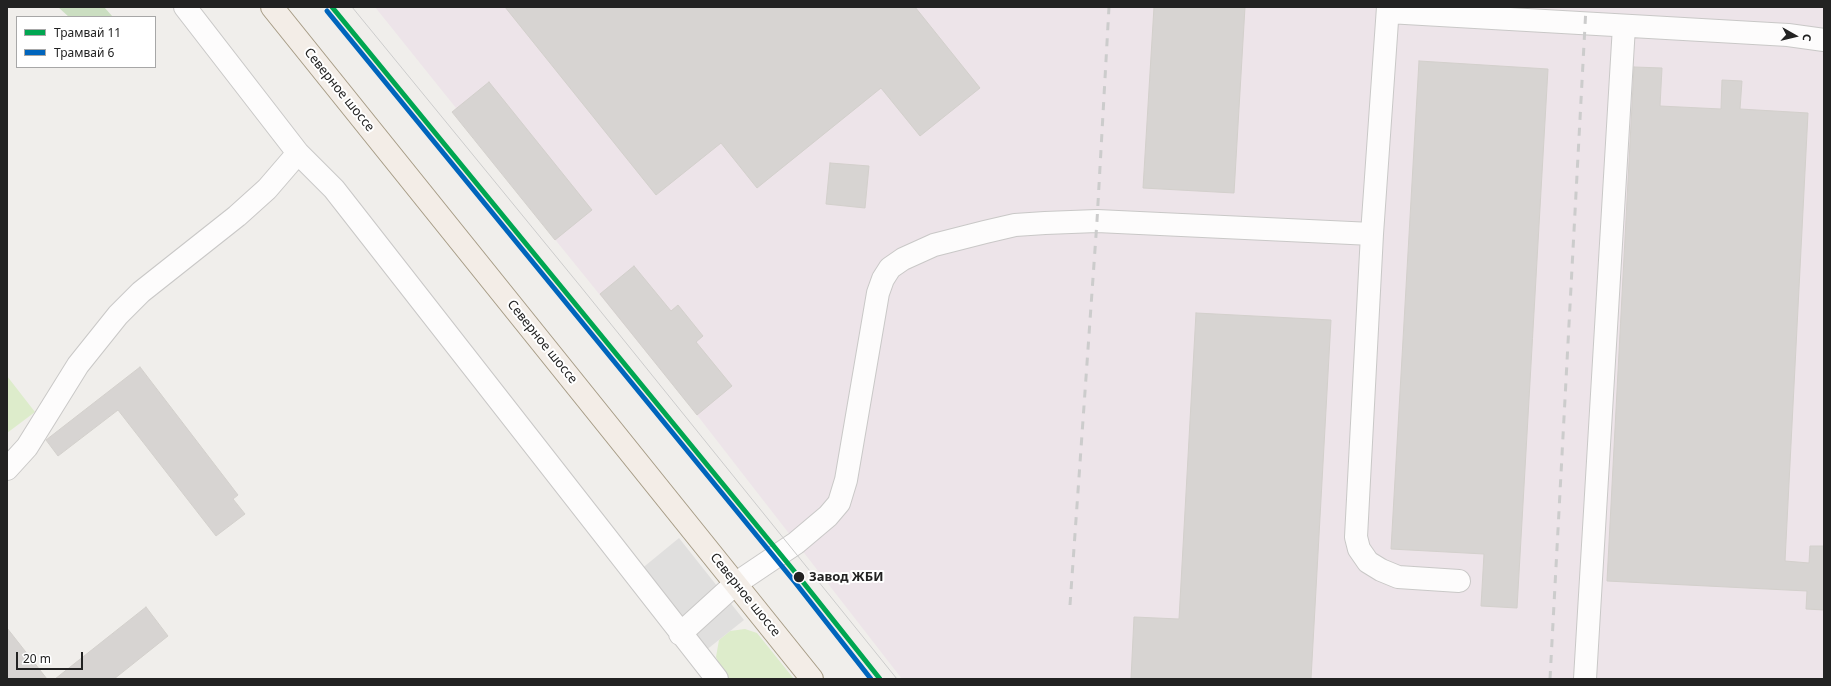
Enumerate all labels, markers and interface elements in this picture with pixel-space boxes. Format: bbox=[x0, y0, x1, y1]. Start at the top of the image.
legend bbox=[16, 16, 156, 68]
north arrow bbox=[1775, 16, 1815, 56]
text: Трамвай 11 bbox=[54, 24, 121, 41]
text: С bbox=[1799, 33, 1815, 42]
text: Трамвай 6 bbox=[54, 44, 114, 61]
street label: Северное шоссе bbox=[300, 45, 378, 135]
street label: Северное шоссе bbox=[503, 297, 581, 387]
street label: Северное шоссе bbox=[706, 550, 784, 640]
place label: Завод ЖБИ bbox=[809, 569, 883, 585]
marker: Завод ЖБИ bbox=[792, 570, 806, 584]
scale bar bbox=[18, 644, 85, 670]
text: 20 m bbox=[23, 650, 51, 667]

